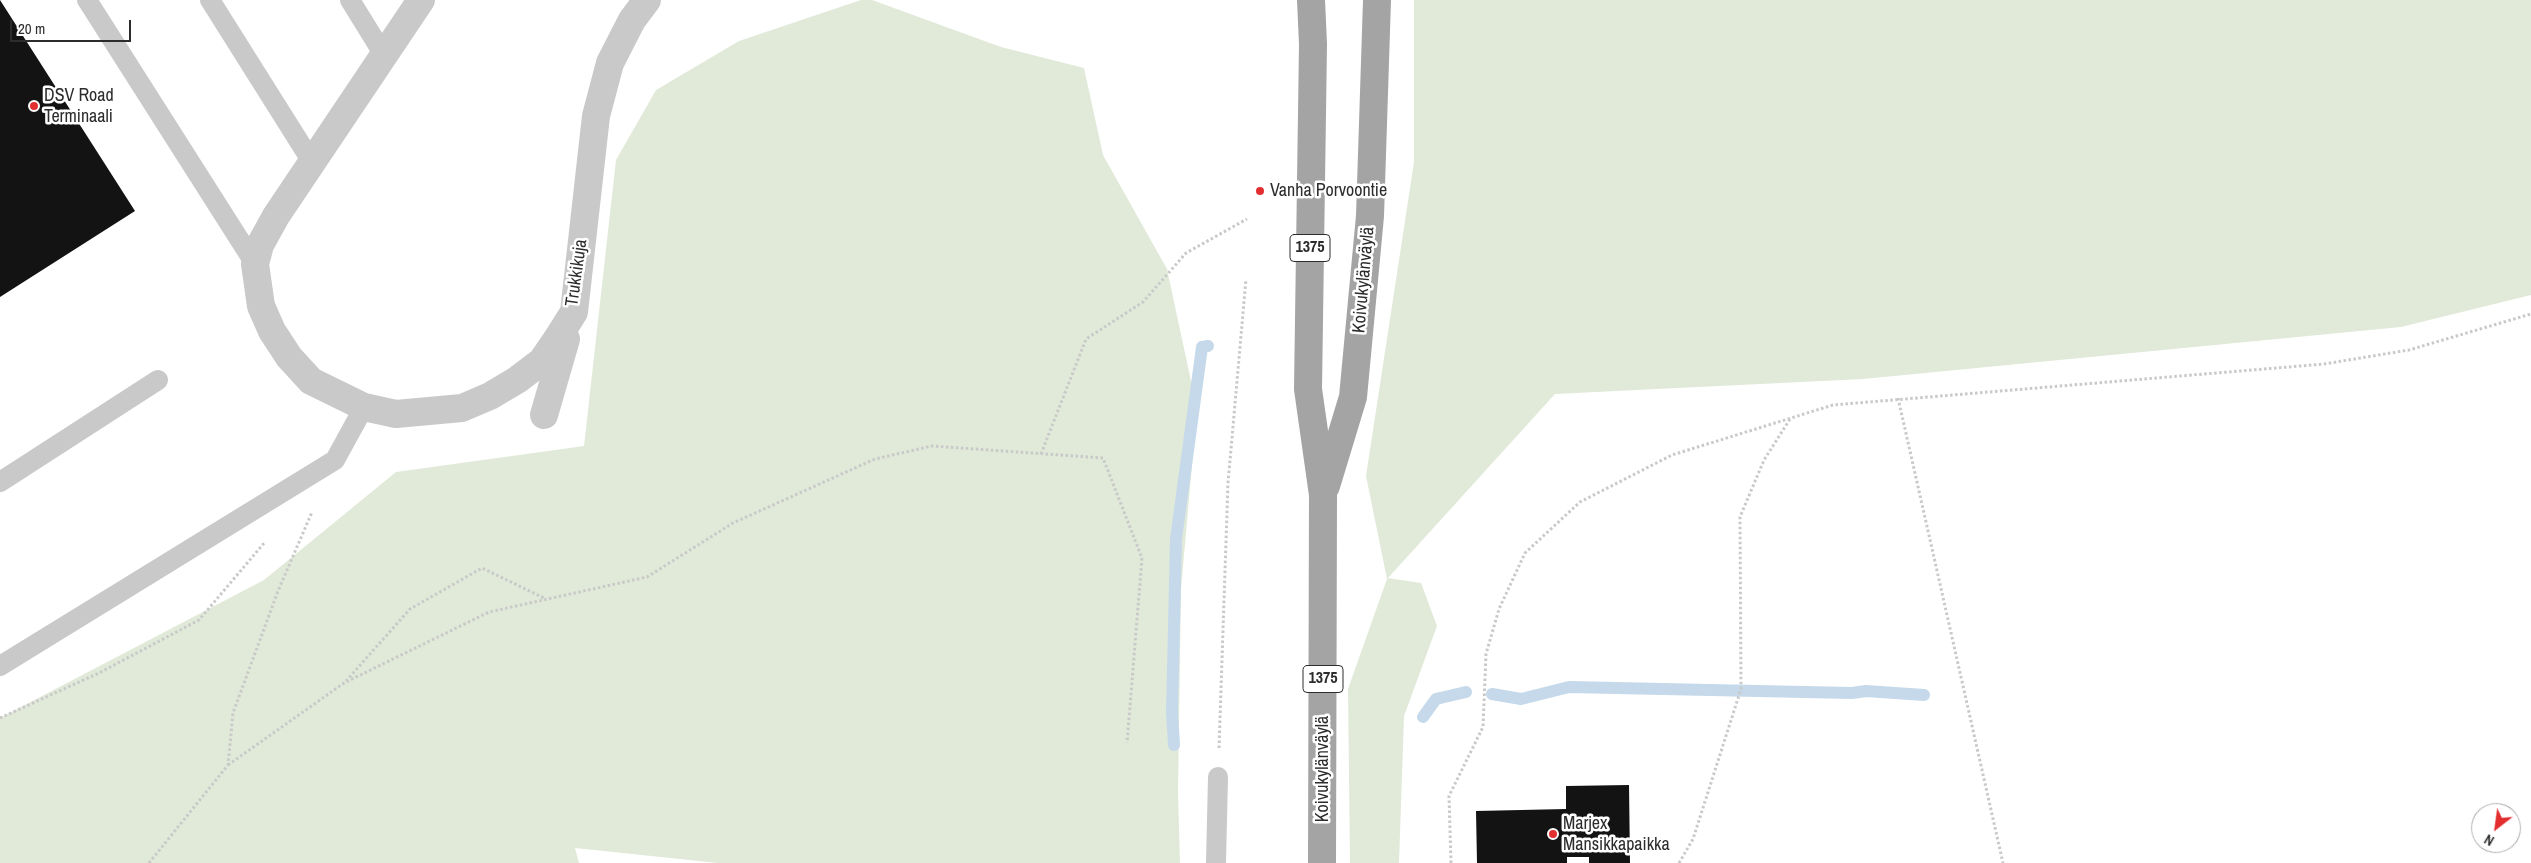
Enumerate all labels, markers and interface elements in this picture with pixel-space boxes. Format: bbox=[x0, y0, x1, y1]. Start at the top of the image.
scale bar bbox=[12, 10, 134, 42]
text: 20 m bbox=[18, 18, 45, 39]
place label: DSV Road Terminaali bbox=[44, 85, 114, 128]
marker: DSV Road Terminaali bbox=[28, 100, 40, 112]
place label: Vanha Porvoontie bbox=[1270, 180, 1387, 202]
marker: Vanha Porvoontie bbox=[1254, 185, 1266, 197]
street label: Koivukylänväylä bbox=[1349, 226, 1379, 334]
road number: 1375 bbox=[1290, 234, 1330, 262]
street label: Trukkikuja bbox=[562, 238, 592, 308]
road number: 1375 bbox=[1303, 666, 1343, 692]
street label: Koivukylänväylä bbox=[1312, 716, 1334, 822]
north arrow bbox=[2471, 803, 2521, 853]
place label: Marjex Mansikkapaikka bbox=[1563, 813, 1670, 856]
marker: Marjex Mansikkapaikka bbox=[1547, 828, 1559, 840]
text: N bbox=[2481, 830, 2497, 850]

